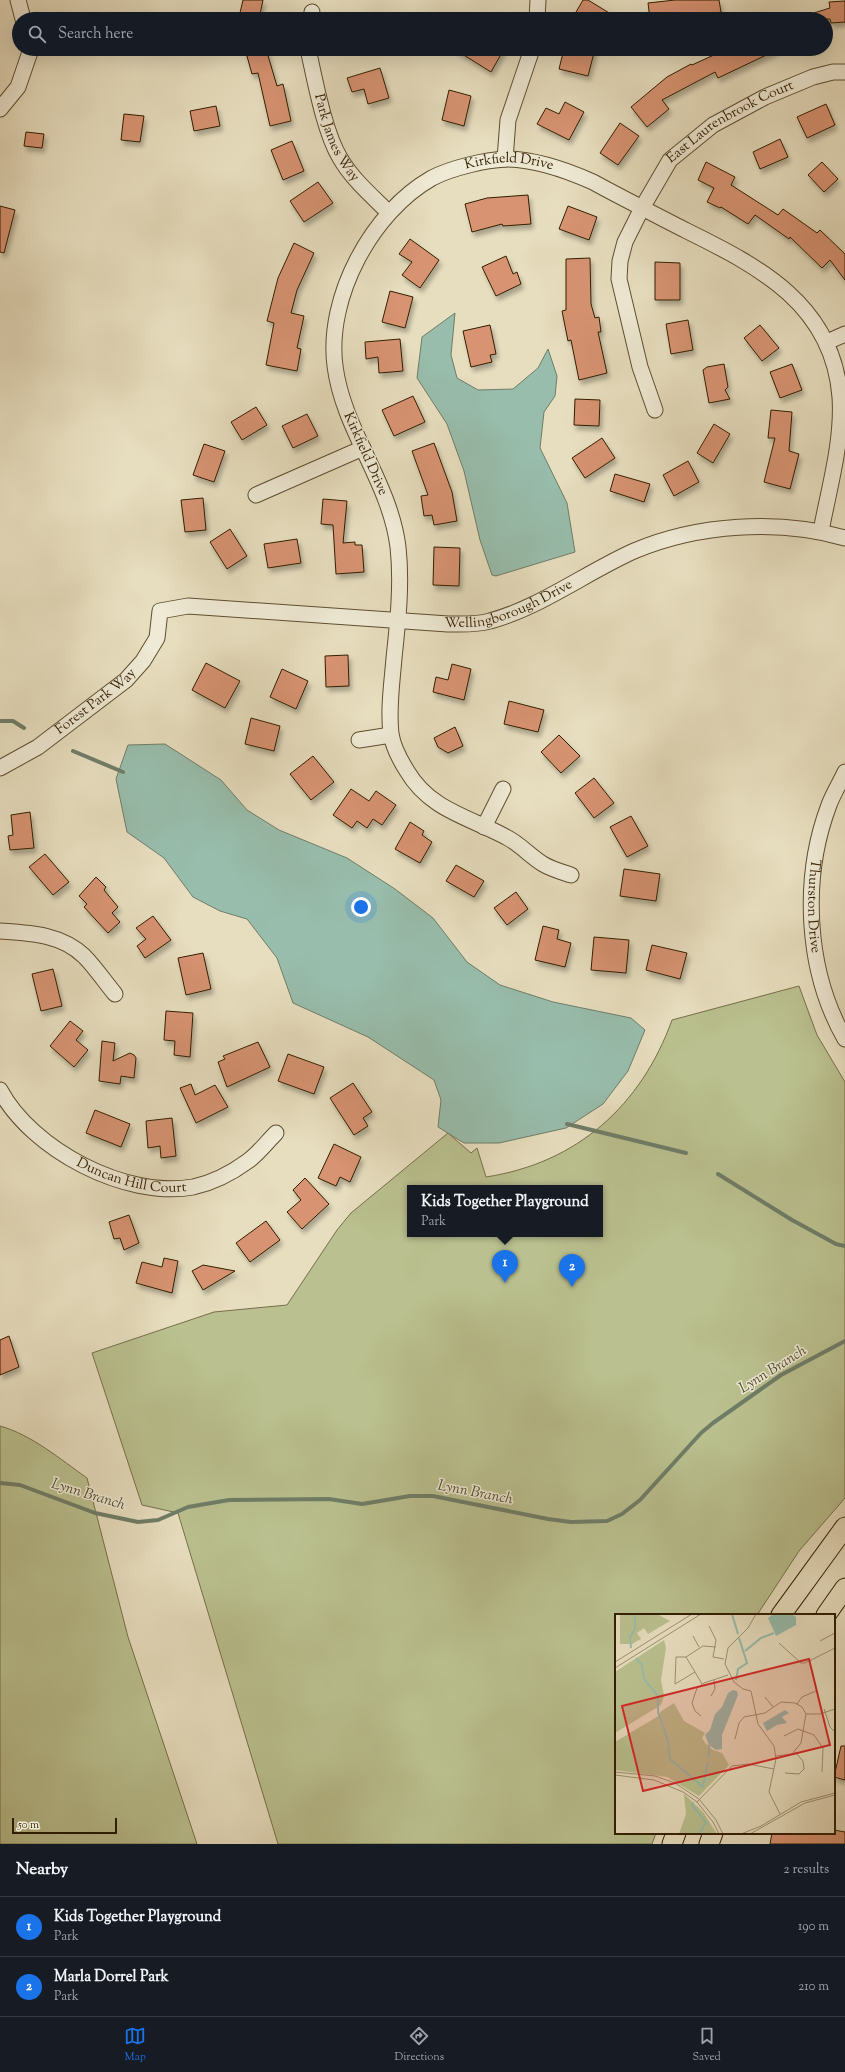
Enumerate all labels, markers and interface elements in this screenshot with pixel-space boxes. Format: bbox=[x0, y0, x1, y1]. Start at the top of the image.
search box bbox=[12, 12, 833, 56]
icon: search bbox=[26, 23, 48, 45]
text: Search here bbox=[58, 24, 133, 45]
street label: East Laurenbrook Court bbox=[663, 76, 797, 169]
street label: Park James Way bbox=[308, 92, 364, 187]
street label: Kirkfield Drive bbox=[463, 149, 556, 176]
street label: Kirkfield Drive bbox=[338, 409, 392, 499]
street label: Wellingborough Drive bbox=[444, 575, 576, 634]
street label: Forest Park Way bbox=[51, 664, 141, 740]
street label: Thurston Drive bbox=[801, 858, 825, 955]
your location bbox=[351, 897, 371, 917]
street label: Duncan Hill Court bbox=[72, 1153, 188, 1199]
popup bbox=[407, 1185, 603, 1237]
text: Kids Together Playground bbox=[421, 1192, 589, 1213]
text: Park bbox=[421, 1213, 446, 1231]
pin: 1 bbox=[492, 1250, 518, 1283]
pin: 2 bbox=[559, 1254, 585, 1287]
water label: Lynn Branch bbox=[735, 1340, 812, 1399]
water label: Lynn Branch bbox=[48, 1474, 128, 1516]
water label: Lynn Branch bbox=[436, 1475, 515, 1511]
inset map bbox=[615, 1614, 835, 1834]
scale bar bbox=[12, 1816, 117, 1835]
text: 50 m bbox=[18, 1817, 39, 1833]
text: Nearby bbox=[16, 1858, 68, 1882]
text: 2 results bbox=[784, 1861, 829, 1879]
text: Kids Together Playground bbox=[54, 1907, 221, 1928]
text: 1 bbox=[27, 1918, 31, 1936]
text: 190 m bbox=[798, 1918, 829, 1936]
text: Park bbox=[54, 1928, 79, 1946]
text: Marla Dorrel Park bbox=[54, 1967, 169, 1988]
text: 2 bbox=[26, 1978, 32, 1996]
text: 210 m bbox=[798, 1978, 829, 1996]
text: Park bbox=[54, 1988, 79, 2006]
tab: Map bbox=[124, 2025, 146, 2065]
tab: Directions bbox=[395, 2025, 444, 2065]
tab: Saved bbox=[693, 2025, 721, 2065]

